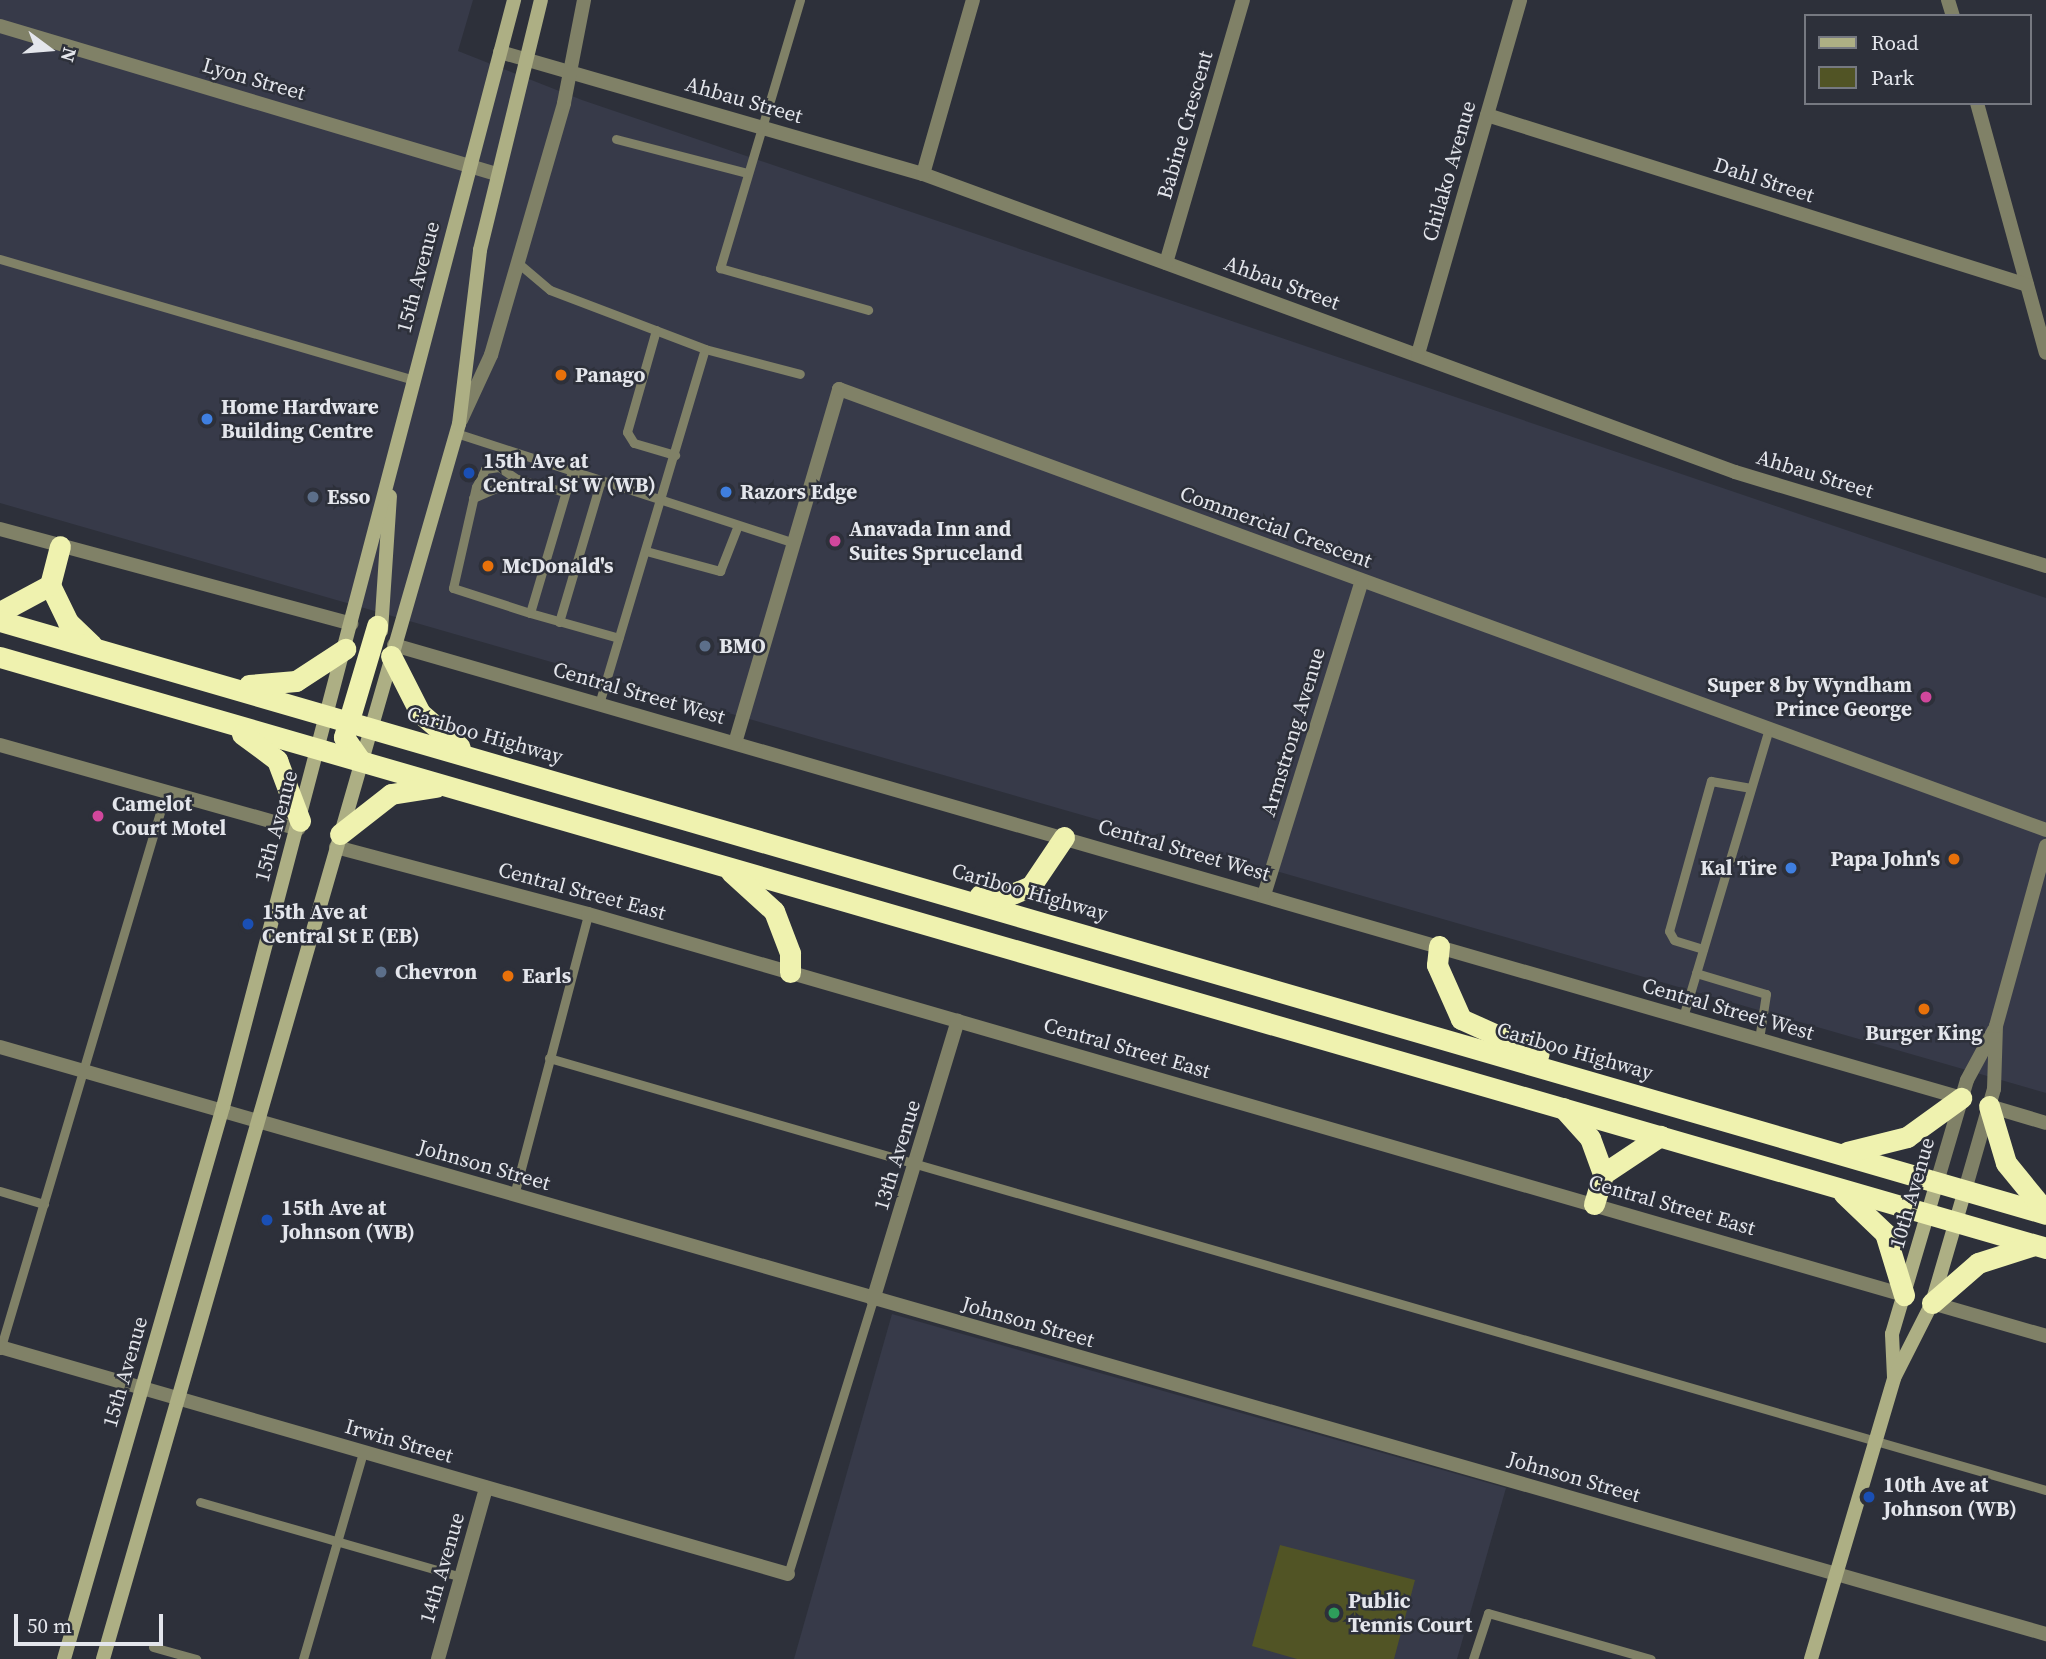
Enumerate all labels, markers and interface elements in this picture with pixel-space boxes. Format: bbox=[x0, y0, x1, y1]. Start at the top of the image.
north arrow bbox=[14, 14, 84, 84]
legend bbox=[1804, 14, 2032, 105]
text: Road bbox=[1871, 28, 1919, 57]
text: N bbox=[55, 45, 84, 65]
street label: Babine Crescent bbox=[1152, 48, 1218, 202]
street label: Lyon Street bbox=[200, 52, 308, 106]
text: Park bbox=[1871, 63, 1914, 92]
street label: Ahbau Street bbox=[682, 71, 806, 129]
street label: Chilako Avenue bbox=[1417, 98, 1481, 244]
street label: Dahl Street bbox=[1711, 152, 1817, 208]
street label: 15th Avenue bbox=[391, 219, 445, 335]
street label: Ahbau Street bbox=[1221, 251, 1343, 315]
place label: Panago bbox=[575, 362, 645, 388]
marker: Panago bbox=[553, 367, 569, 383]
place label: Home Hardware Building Centre bbox=[221, 394, 379, 444]
marker: Home Hardware Building Centre bbox=[199, 411, 215, 427]
street label: Ahbau Street bbox=[1754, 444, 1876, 504]
place label: 15th Ave at Central St W (WB) bbox=[483, 448, 657, 498]
marker: 15th Ave at Central St W (WB) bbox=[461, 465, 477, 481]
place label: Razors Edge bbox=[740, 479, 857, 505]
street label: Commercial Crescent bbox=[1177, 481, 1375, 573]
place label: Esso bbox=[327, 484, 370, 510]
marker: Razors Edge bbox=[718, 484, 734, 500]
marker: Esso bbox=[305, 489, 321, 505]
place label: Anavada Inn and Suites Spruceland bbox=[849, 516, 1023, 566]
marker: Anavada Inn and Suites Spruceland bbox=[827, 533, 843, 549]
place label: McDonald's bbox=[502, 553, 614, 579]
marker: McDonald's bbox=[480, 558, 496, 574]
place label: BMO bbox=[719, 633, 766, 659]
marker: BMO bbox=[697, 638, 713, 654]
street label: Armstrong Avenue bbox=[1255, 644, 1331, 820]
street label: Central Street West bbox=[550, 656, 728, 730]
place label: Super 8 by Wyndham Prince George bbox=[1707, 672, 1912, 722]
marker: Super 8 by Wyndham Prince George bbox=[1918, 689, 1934, 705]
street label: Cariboo Highway bbox=[404, 701, 566, 769]
street label: 15th Avenue bbox=[249, 768, 303, 884]
place label: Camelot Court Motel bbox=[112, 791, 226, 841]
marker: Camelot Court Motel bbox=[90, 808, 106, 824]
street label: Central Street West bbox=[1095, 813, 1273, 887]
place label: Papa John's bbox=[1831, 846, 1940, 872]
marker: Papa John's bbox=[1946, 851, 1962, 867]
place label: Kal Tire bbox=[1700, 855, 1777, 881]
street label: Central Street East bbox=[495, 857, 669, 925]
street label: Cariboo Highway bbox=[949, 858, 1111, 926]
marker: Kal Tire bbox=[1783, 860, 1799, 876]
place label: 15th Ave at Central St E (EB) bbox=[262, 899, 420, 949]
marker: 15th Ave at Central St E (EB) bbox=[240, 916, 256, 932]
place label: Chevron bbox=[395, 959, 477, 985]
place label: Earls bbox=[522, 963, 571, 989]
marker: Chevron bbox=[373, 964, 389, 980]
marker: Earls bbox=[500, 968, 516, 984]
street label: Central Street West bbox=[1639, 972, 1817, 1046]
marker: Burger King bbox=[1916, 1001, 1932, 1017]
street label: Central Street East bbox=[1041, 1012, 1213, 1084]
street label: Cariboo Highway bbox=[1494, 1017, 1656, 1085]
place label: Burger King bbox=[1865, 1020, 1983, 1046]
street label: 13th Avenue bbox=[868, 1097, 926, 1213]
street label: Johnson Street bbox=[415, 1134, 553, 1196]
street label: 10th Avenue bbox=[1884, 1135, 1940, 1251]
street label: Central Street East bbox=[1586, 1169, 1758, 1241]
place label: 15th Ave at Johnson (WB) bbox=[281, 1195, 415, 1245]
marker: 15th Ave at Johnson (WB) bbox=[259, 1212, 275, 1228]
street label: Johnson Street bbox=[959, 1291, 1097, 1353]
street label: 15th Avenue bbox=[97, 1314, 153, 1430]
street label: Irwin Street bbox=[342, 1414, 456, 1468]
street label: Johnson Street bbox=[1505, 1446, 1643, 1508]
place label: 10th Ave at Johnson (WB) bbox=[1883, 1472, 2017, 1522]
marker: 10th Ave at Johnson (WB) bbox=[1861, 1489, 1877, 1505]
street label: 14th Avenue bbox=[414, 1510, 470, 1626]
place label: Public Tennis Court bbox=[1348, 1588, 1472, 1638]
scale bar bbox=[18, 1600, 166, 1644]
marker: Public Tennis Court bbox=[1326, 1605, 1342, 1621]
text: 50 m bbox=[27, 1611, 72, 1640]

